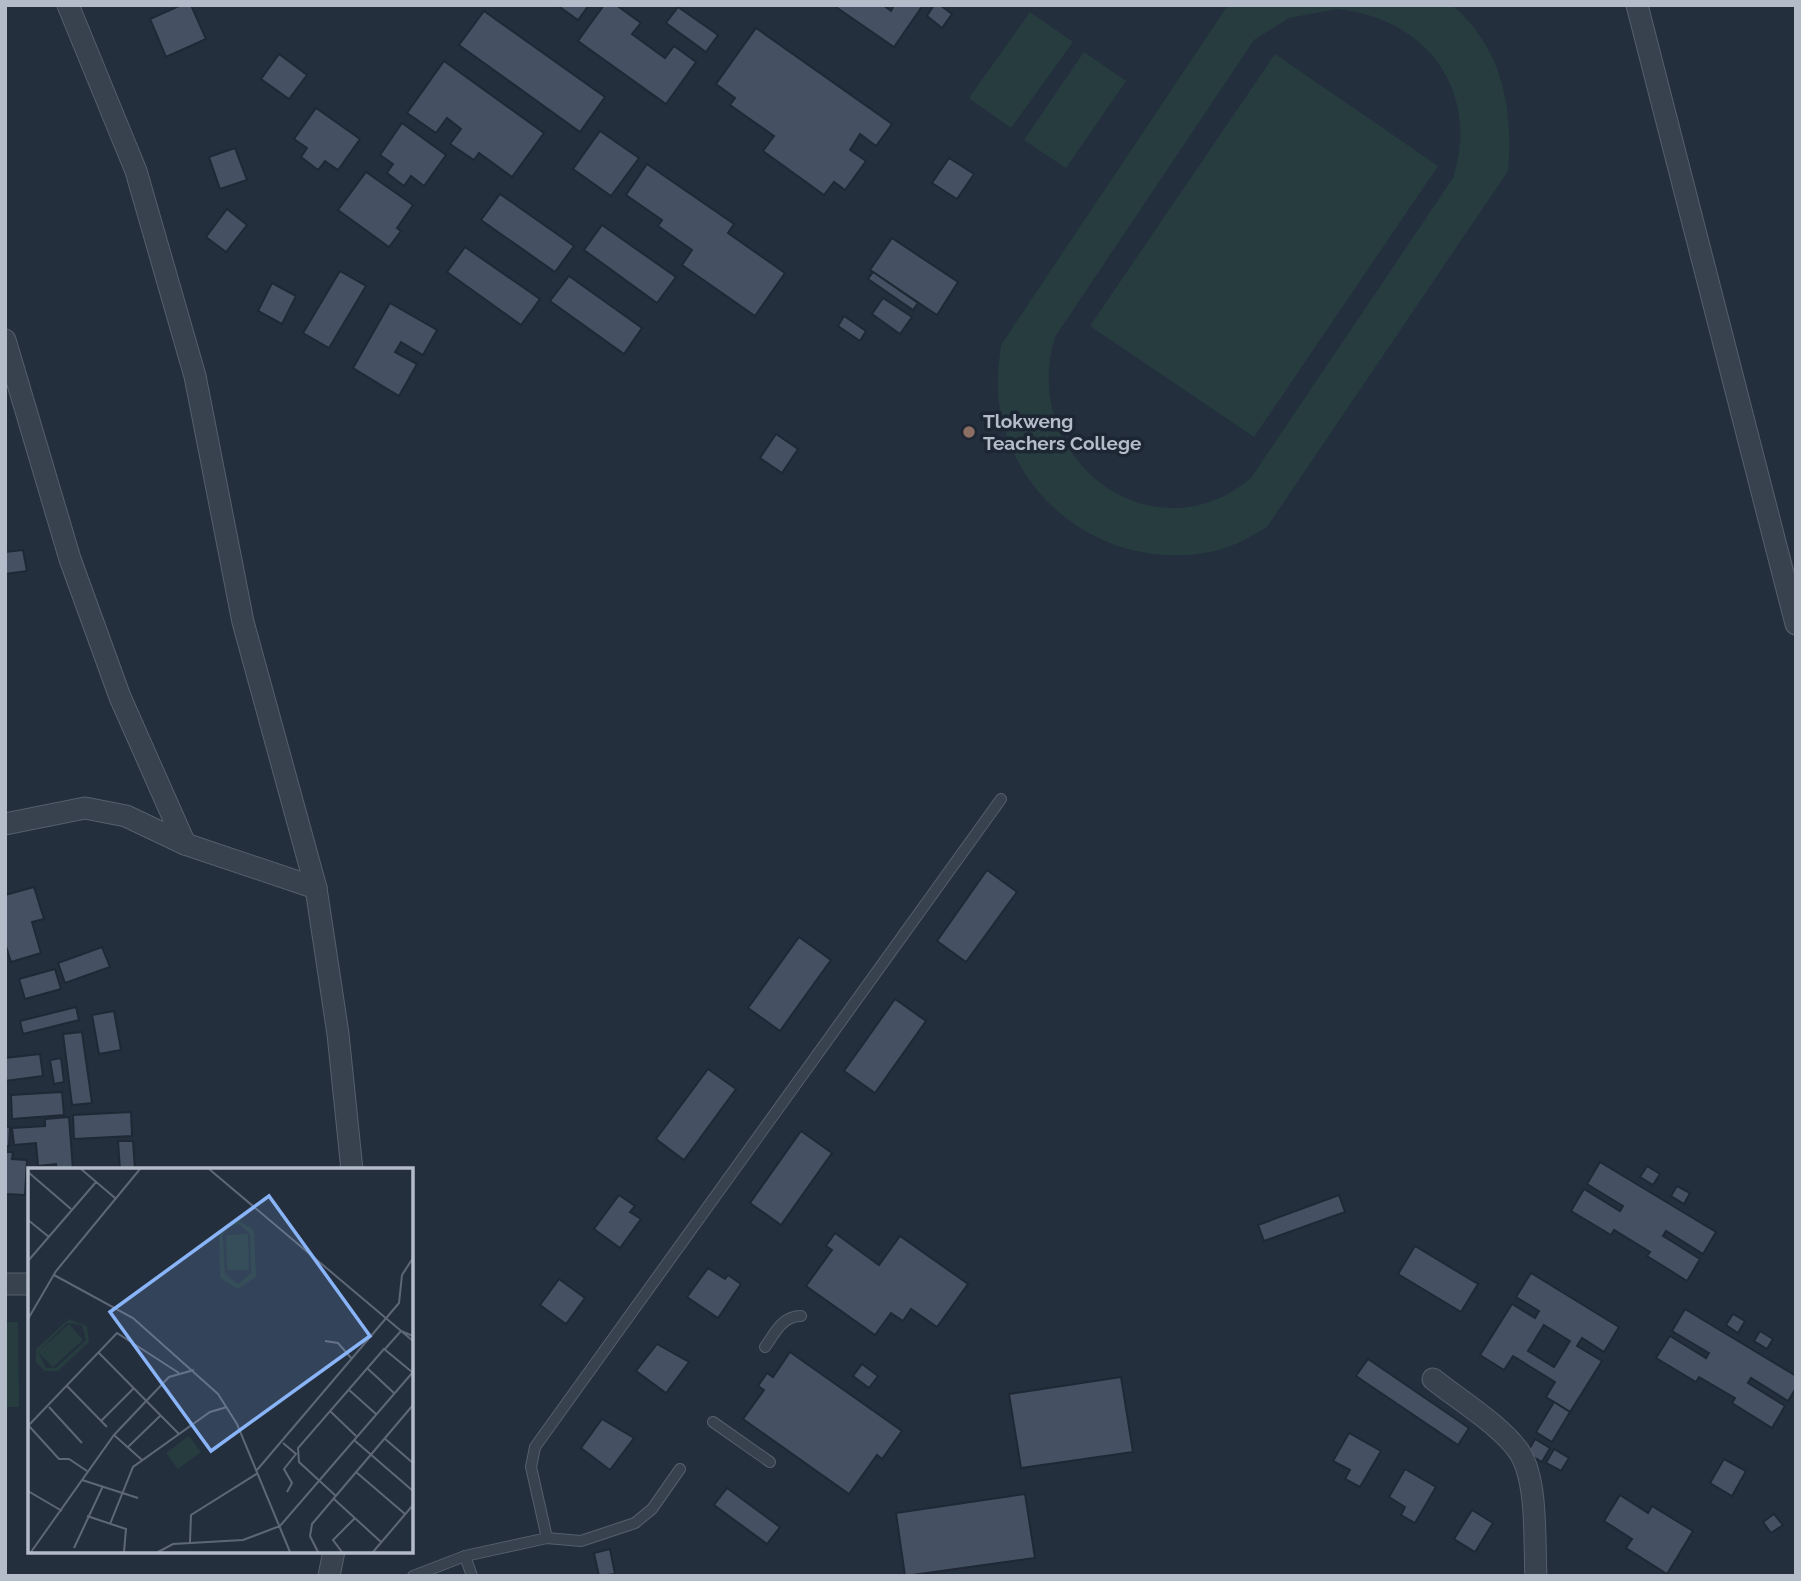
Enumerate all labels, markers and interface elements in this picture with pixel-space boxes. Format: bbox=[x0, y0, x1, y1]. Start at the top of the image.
place label: Tlokweng Teachers College bbox=[983, 410, 1141, 454]
marker: Tlokweng Teachers College bbox=[961, 424, 977, 440]
inset map bbox=[28, 1168, 413, 1553]

